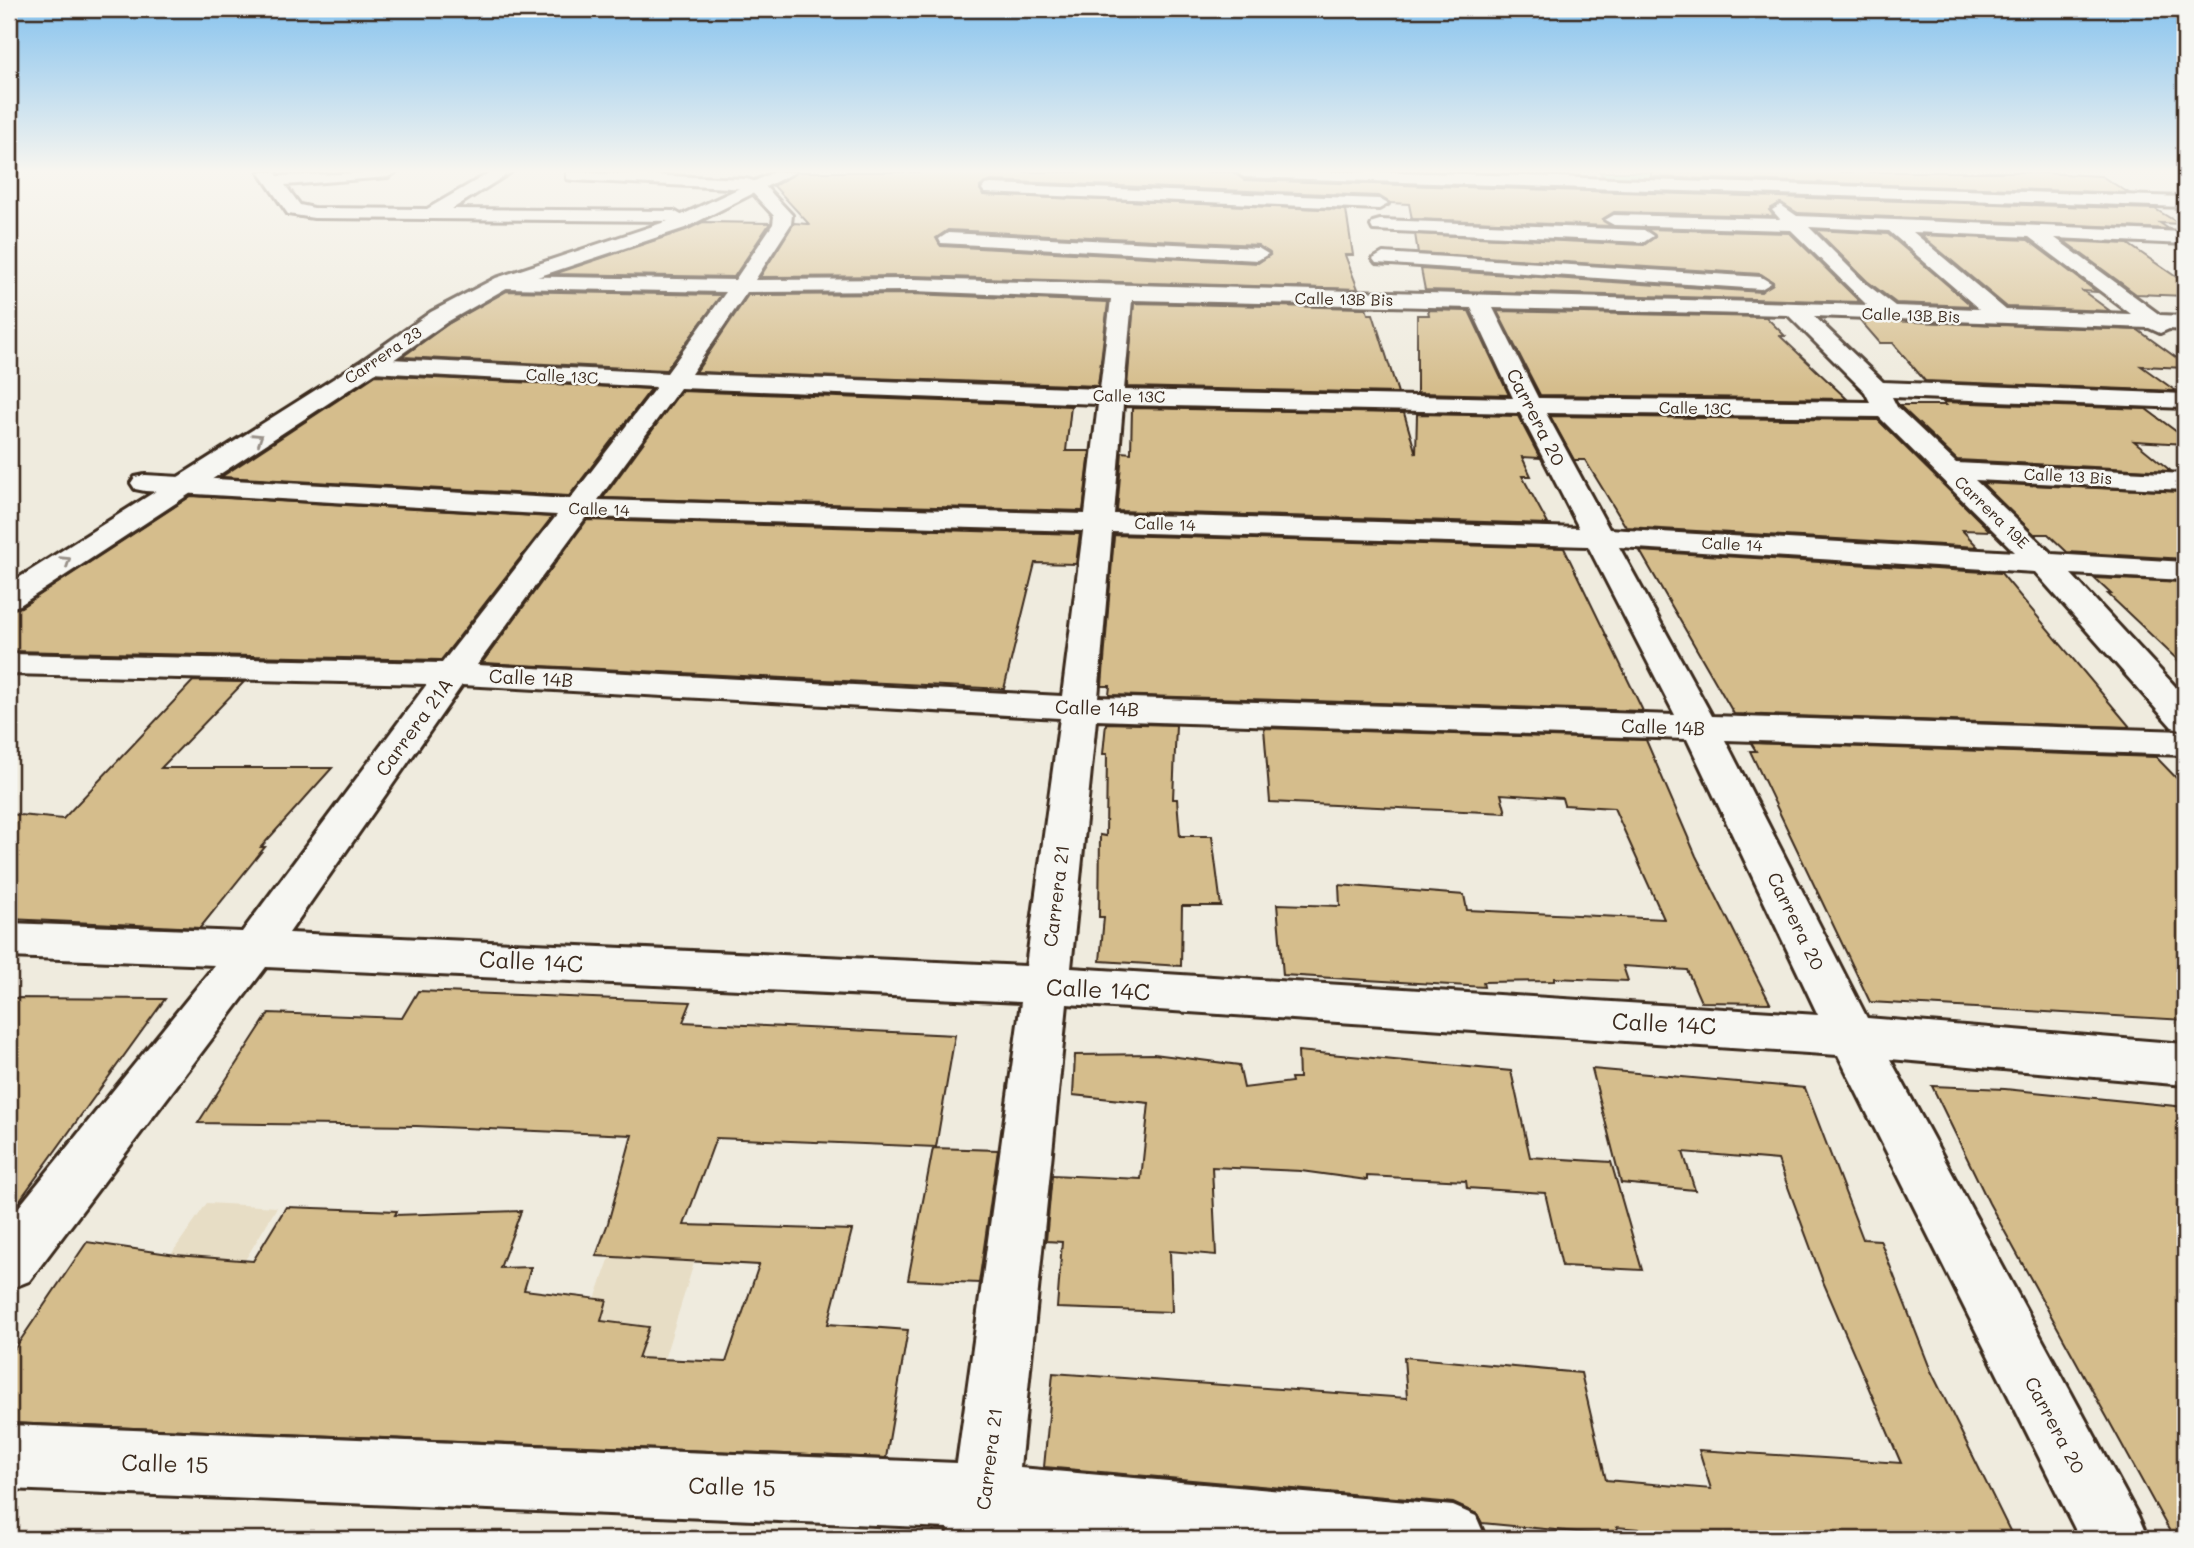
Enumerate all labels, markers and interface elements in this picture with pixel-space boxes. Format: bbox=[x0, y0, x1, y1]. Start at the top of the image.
street label: Calle 13B Bis bbox=[1295, 287, 1394, 310]
street label: Calle 13B Bis bbox=[1861, 302, 1961, 327]
street label: Carrera 23 bbox=[340, 321, 425, 388]
street label: Calle 13C bbox=[525, 363, 599, 388]
street label: Carrera 20 bbox=[1501, 364, 1572, 470]
street label: Calle 13C bbox=[1093, 384, 1165, 407]
street label: Calle 13C bbox=[1659, 396, 1731, 419]
one-way arrow bbox=[250, 434, 263, 447]
street label: Calle 13 Bis bbox=[2023, 463, 2113, 488]
street label: Carrera 19E bbox=[1950, 471, 2034, 553]
street label: Calle 14 bbox=[568, 497, 630, 520]
street label: Calle 14 bbox=[1134, 512, 1196, 535]
street label: Calle 14 bbox=[1701, 531, 1764, 556]
one-way arrow bbox=[58, 557, 71, 570]
street label: Calle 14B bbox=[488, 663, 574, 692]
street label: Carrera 21A bbox=[369, 672, 458, 781]
street label: Calle 14B bbox=[1054, 694, 1140, 721]
street label: Calle 14B bbox=[1620, 713, 1706, 740]
street label: Carrera 21 bbox=[1037, 843, 1074, 948]
street label: Carrera 20 bbox=[1762, 868, 1831, 974]
street label: Calle 14C bbox=[478, 943, 584, 979]
street label: Calle 14C bbox=[1045, 971, 1151, 1007]
street label: Calle 14C bbox=[1611, 1005, 1717, 1041]
street label: Carrera 20 bbox=[2020, 1372, 2091, 1478]
street label: Carrera 21 bbox=[970, 1406, 1007, 1511]
street label: Calle 15 bbox=[121, 1446, 209, 1480]
street label: Calle 15 bbox=[688, 1469, 776, 1503]

